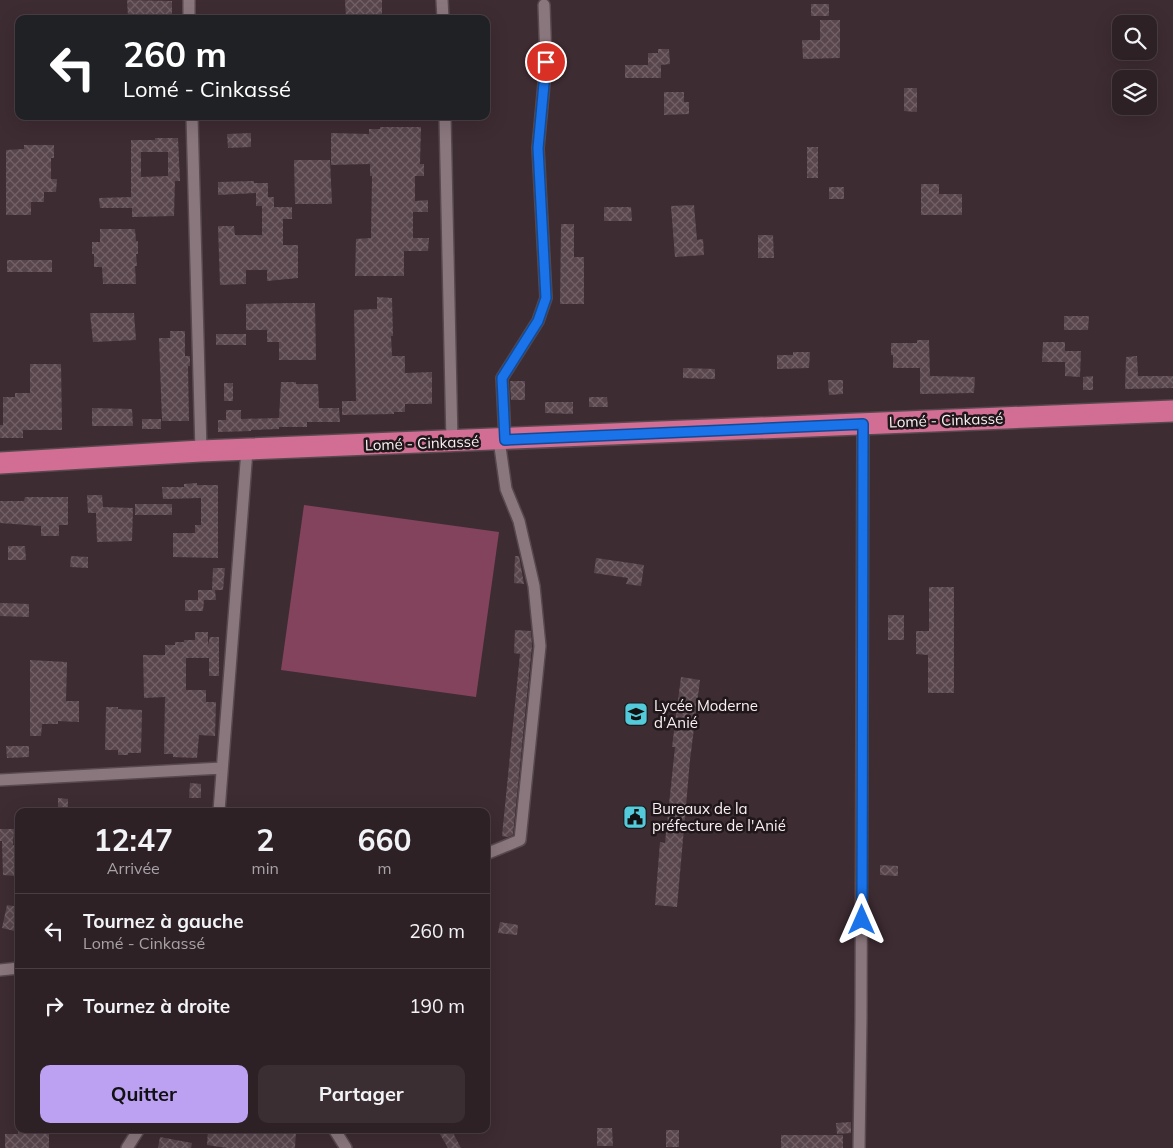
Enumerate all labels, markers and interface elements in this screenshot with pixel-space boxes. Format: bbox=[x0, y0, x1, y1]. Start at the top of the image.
map controls bbox=[1112, 15, 1157, 115]
button: search bbox=[1112, 15, 1157, 60]
text: 260 m bbox=[123, 32, 227, 76]
icon: left bbox=[40, 35, 105, 100]
pin bbox=[525, 41, 567, 83]
icon: arrive bbox=[532, 48, 560, 76]
button: layers bbox=[1112, 70, 1157, 115]
text: Lomé - Cinkassé bbox=[123, 75, 291, 103]
street label: Lomé - Cinkassé bbox=[888, 409, 1004, 431]
street label: Lomé - Cinkassé bbox=[364, 432, 480, 454]
place label: Lycée Moderne d'Anié bbox=[654, 696, 758, 732]
school or university icon: Lycée Moderne d'Anié bbox=[623, 701, 649, 727]
place label: Bureaux de la préfecture de l'Anié bbox=[652, 799, 786, 835]
public building icon: Bureaux de la préfecture de l'Anié bbox=[622, 804, 648, 830]
text: 12:47 bbox=[94, 821, 173, 859]
text: 2 bbox=[256, 821, 274, 859]
text: 660 bbox=[357, 821, 411, 859]
text: Arrivée bbox=[107, 858, 160, 878]
text: min bbox=[252, 858, 279, 878]
text: m bbox=[377, 858, 391, 878]
position arrow bbox=[835, 893, 887, 945]
text: Tournez à gauche bbox=[83, 909, 244, 933]
icon: left bbox=[40, 917, 68, 945]
text: 260 m bbox=[409, 919, 465, 943]
text: Lomé - Cinkassé bbox=[83, 933, 205, 953]
icon: right bbox=[40, 992, 68, 1020]
text: Tournez à droite bbox=[83, 994, 230, 1018]
text: 190 m bbox=[409, 994, 465, 1018]
button: Quitter bbox=[40, 1065, 248, 1123]
button: Partager bbox=[258, 1065, 465, 1123]

